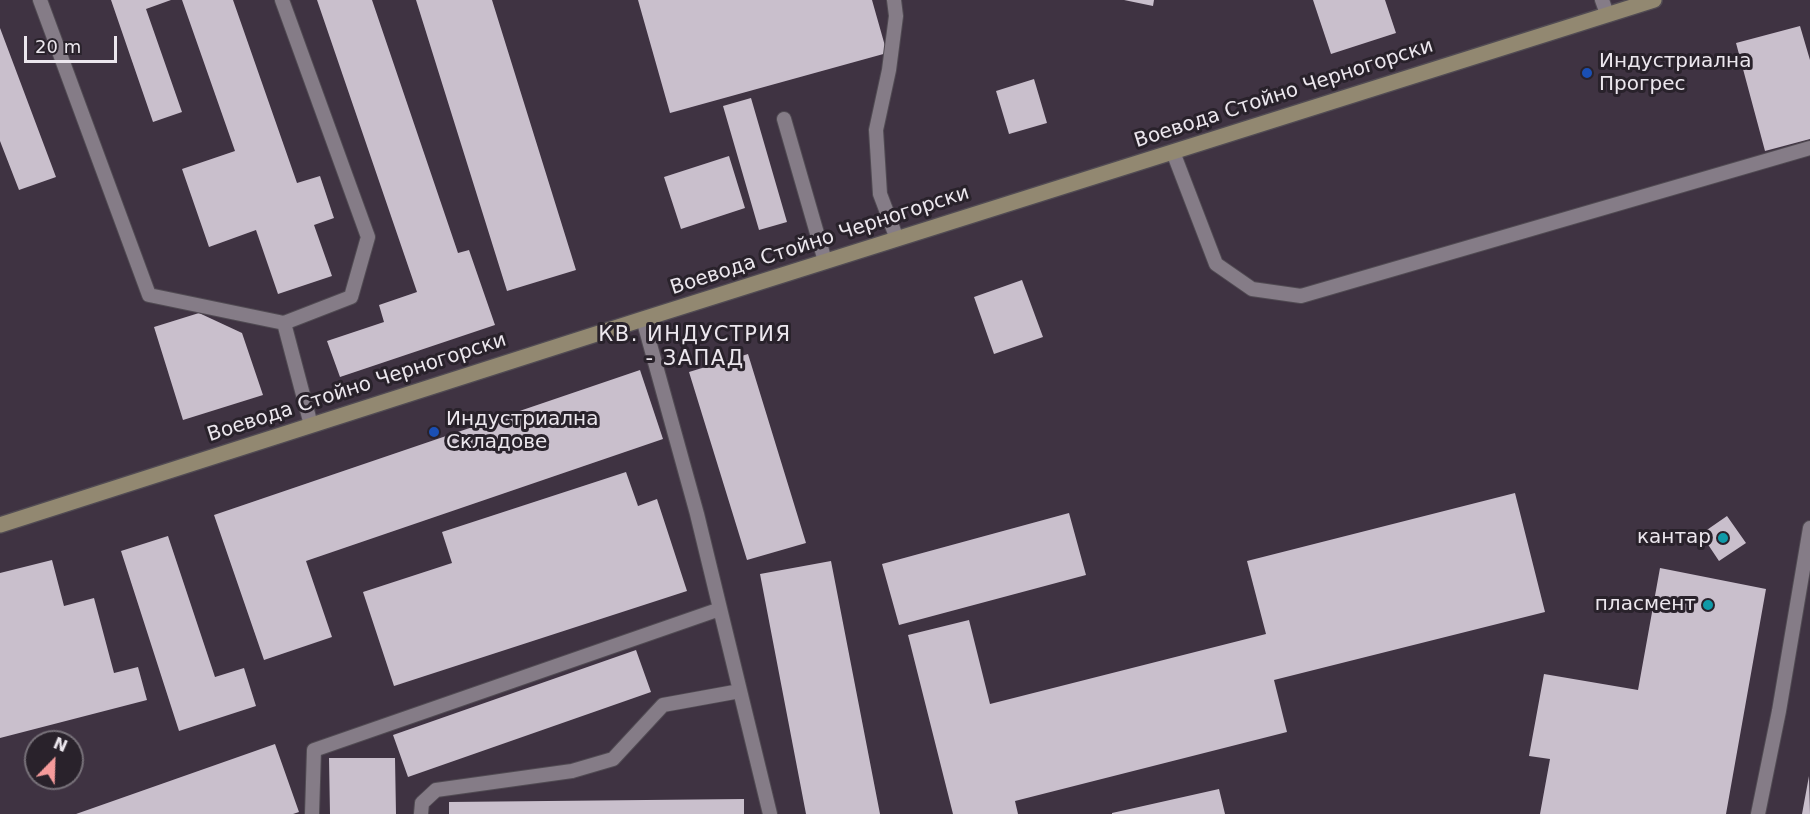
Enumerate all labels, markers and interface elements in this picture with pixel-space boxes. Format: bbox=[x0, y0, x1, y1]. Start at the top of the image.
scale bar bbox=[27, 24, 120, 62]
street label: Воевода Стойно Черногорски bbox=[1132, 34, 1436, 154]
text: 20 m bbox=[35, 36, 81, 57]
place label: Индустриална Прогрес bbox=[1599, 50, 1751, 97]
marker: Индустриална Прогрес bbox=[1580, 66, 1594, 80]
street label: Воевода Стойно Черногорски bbox=[668, 181, 972, 301]
district label: КВ. ИНДУСТРИЯ - ЗАПАД bbox=[598, 323, 792, 373]
street label: Воевода Стойно Черногорски bbox=[205, 328, 509, 448]
place label: Индустриална Складове bbox=[446, 408, 598, 455]
marker: Индустриална Складове bbox=[427, 425, 441, 439]
place label: кантар bbox=[1637, 526, 1711, 550]
marker: кантар bbox=[1716, 531, 1730, 545]
place label: пласмент bbox=[1595, 593, 1696, 617]
marker: пласмент bbox=[1701, 598, 1715, 612]
north arrow bbox=[24, 730, 84, 790]
text: N bbox=[51, 733, 70, 756]

